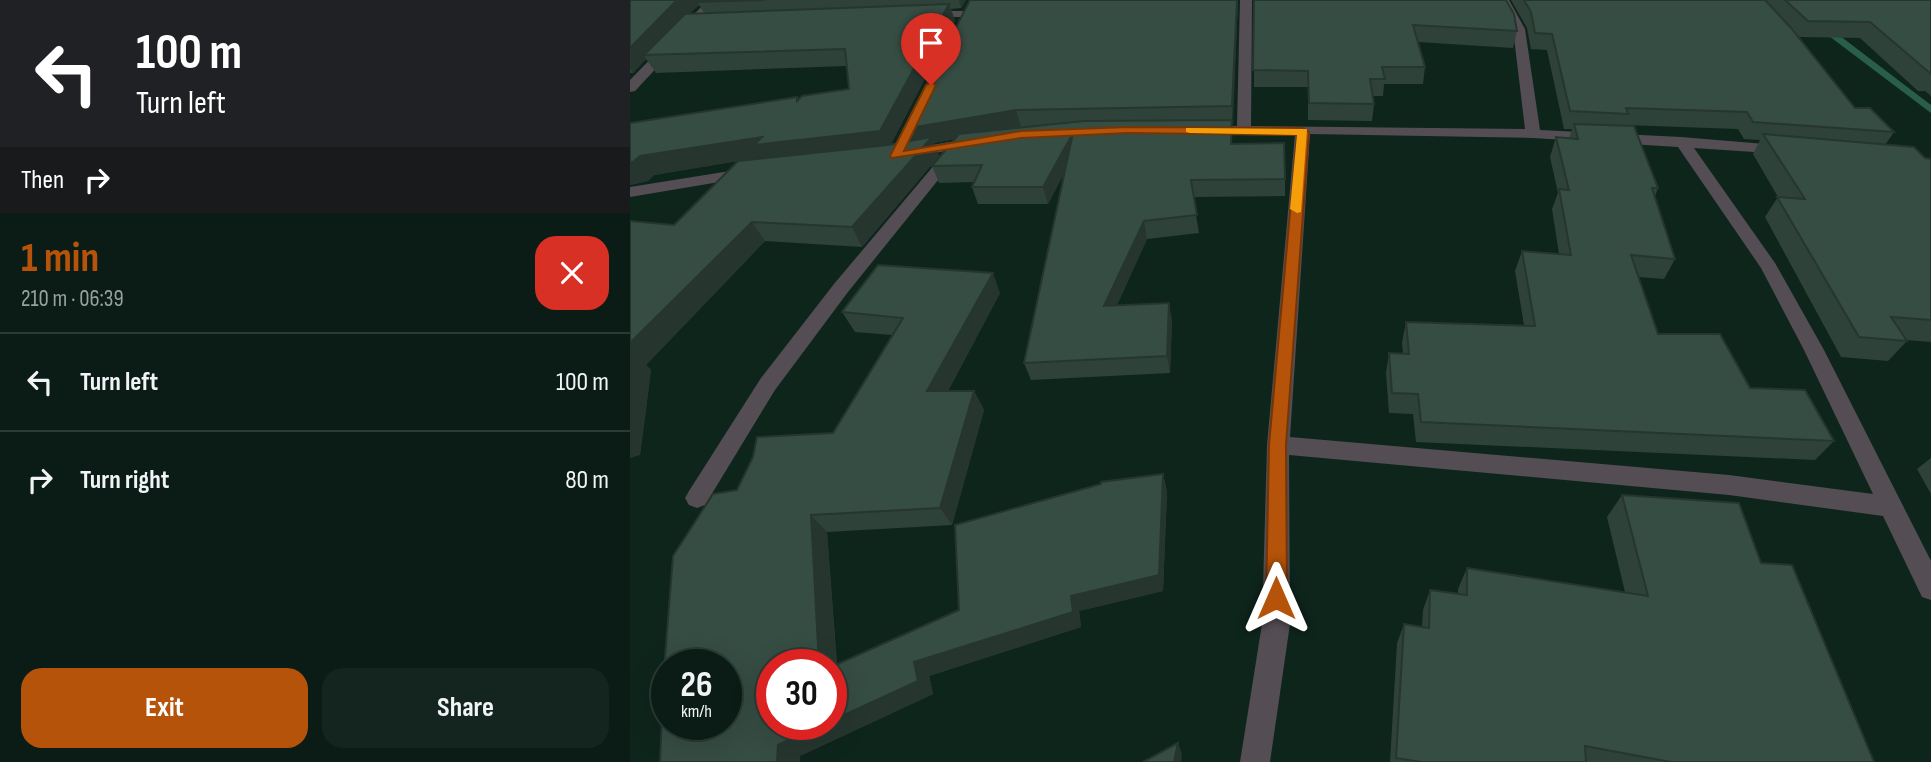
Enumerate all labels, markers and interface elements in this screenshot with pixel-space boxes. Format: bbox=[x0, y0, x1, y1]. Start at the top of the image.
pin bbox=[901, 13, 961, 85]
text: 100 m bbox=[136, 24, 242, 83]
icon: arrive bbox=[912, 24, 950, 62]
icon: left bbox=[21, 28, 112, 119]
text: Turn left bbox=[136, 84, 226, 123]
icon: right bbox=[78, 161, 116, 199]
text: Then bbox=[21, 165, 64, 196]
text: 1 min bbox=[21, 233, 99, 284]
button: close bbox=[535, 236, 609, 310]
text: 210 m · 06:39 bbox=[21, 285, 124, 313]
icon: left bbox=[21, 363, 59, 401]
text: Turn left bbox=[80, 367, 158, 398]
text: 100 m bbox=[556, 367, 609, 398]
icon: right bbox=[21, 461, 59, 499]
text: Turn right bbox=[80, 465, 169, 496]
text: 80 m bbox=[565, 465, 609, 496]
position arrow bbox=[1239, 561, 1313, 635]
speed limit sign: 30 bbox=[756, 649, 847, 740]
text: 26 bbox=[681, 664, 712, 707]
button: Exit bbox=[21, 668, 308, 748]
button: Share bbox=[322, 668, 609, 748]
text: km/h bbox=[681, 701, 712, 722]

